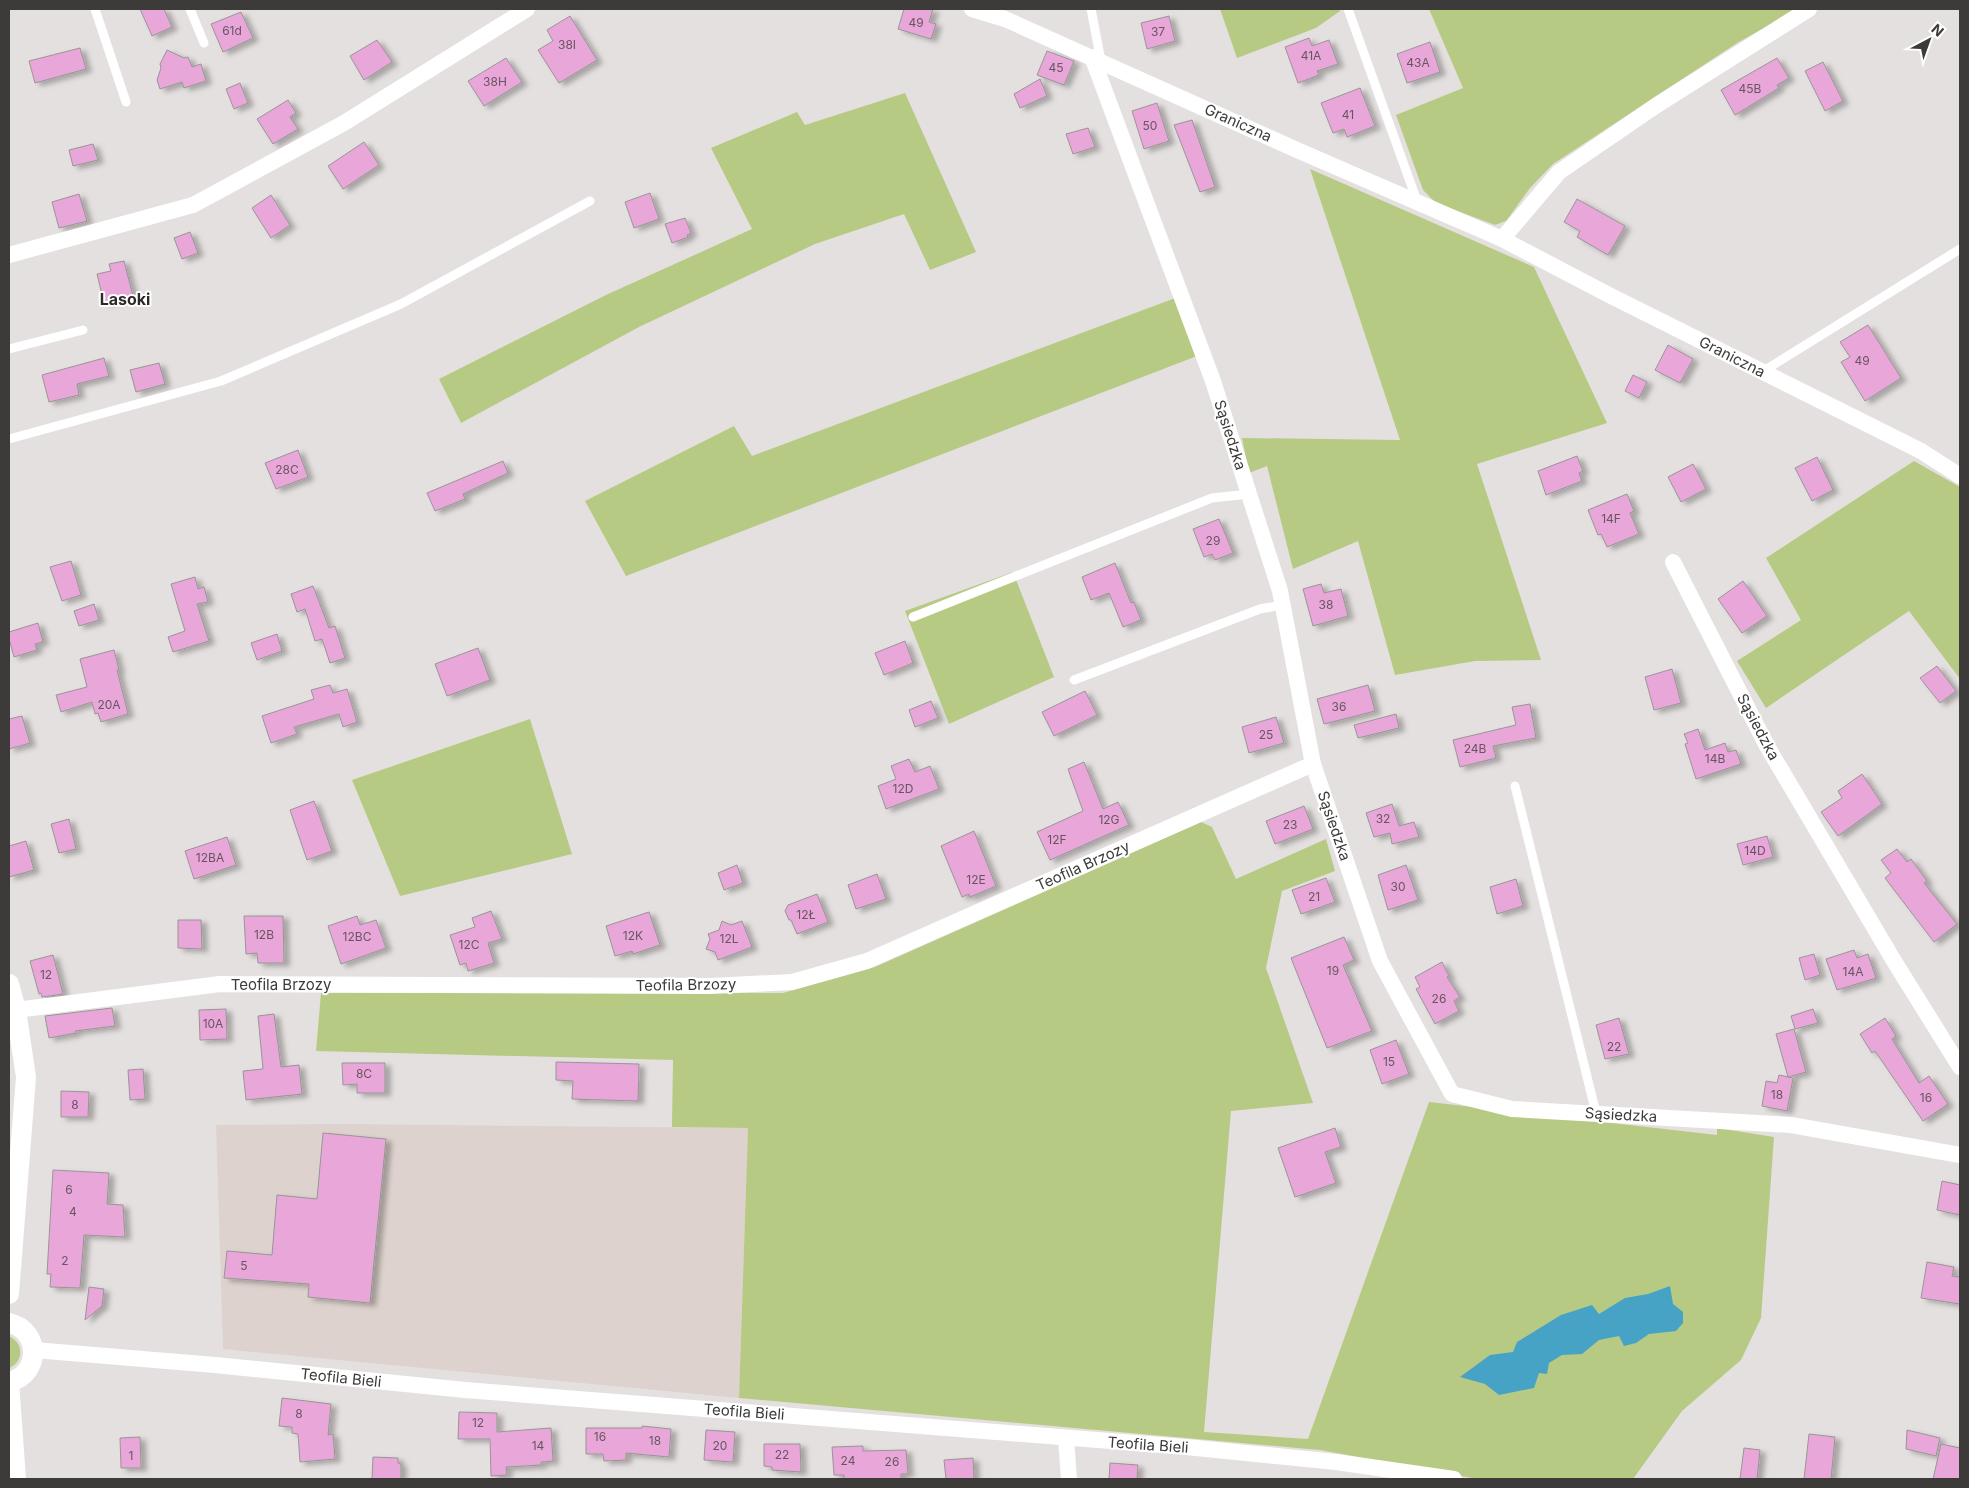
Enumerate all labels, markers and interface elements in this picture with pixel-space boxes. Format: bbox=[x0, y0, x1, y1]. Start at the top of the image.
house number: 49 bbox=[908, 15, 924, 30]
north arrow bbox=[1904, 15, 1954, 65]
text: N bbox=[1928, 20, 1947, 40]
house number: 61d bbox=[222, 23, 242, 38]
house number: 37 bbox=[1151, 24, 1165, 39]
house number: 38I bbox=[558, 37, 576, 52]
house number: 41A bbox=[1301, 48, 1321, 63]
house number: 43A bbox=[1406, 55, 1430, 70]
house number: 45 bbox=[1048, 60, 1064, 75]
house number: 38H bbox=[483, 74, 507, 89]
house number: 45B bbox=[1739, 81, 1762, 96]
street label: Graniczna bbox=[1202, 99, 1275, 146]
house number: 41 bbox=[1342, 107, 1354, 122]
house number: 50 bbox=[1143, 118, 1157, 133]
district label: Lasoki bbox=[100, 289, 150, 309]
street label: Graniczna bbox=[1696, 332, 1768, 381]
house number: 49 bbox=[1854, 353, 1870, 368]
street label: Sąsiedzka bbox=[1210, 397, 1251, 472]
house number: 28C bbox=[275, 462, 299, 477]
house number: 14F bbox=[1601, 511, 1621, 526]
house number: 29 bbox=[1206, 533, 1220, 548]
house number: 38 bbox=[1319, 597, 1333, 612]
street label: Sąsiedzka bbox=[1733, 690, 1784, 763]
house number: 20A bbox=[97, 697, 121, 712]
house number: 36 bbox=[1332, 699, 1346, 714]
house number: 25 bbox=[1259, 727, 1273, 742]
house number: 24B bbox=[1464, 741, 1487, 756]
house number: 14B bbox=[1705, 751, 1725, 766]
house number: 12D bbox=[893, 781, 913, 796]
street label: Sąsiedzka bbox=[1314, 788, 1355, 863]
house number: 32 bbox=[1376, 811, 1390, 826]
house number: 12G bbox=[1098, 812, 1120, 827]
house number: 23 bbox=[1283, 817, 1297, 832]
house number: 12F bbox=[1047, 832, 1067, 847]
street label: Teofila Brzozy bbox=[1033, 836, 1133, 895]
house number: 14D bbox=[1744, 843, 1766, 858]
house number: 12BA bbox=[196, 850, 224, 865]
house number: 12E bbox=[966, 872, 986, 887]
house number: 30 bbox=[1391, 879, 1405, 894]
house number: 21 bbox=[1308, 889, 1320, 904]
house number: 12Ł bbox=[796, 907, 816, 922]
house number: 12B bbox=[254, 927, 274, 942]
house number: 12K bbox=[623, 928, 643, 943]
house number: 12BC bbox=[343, 929, 372, 944]
house number: 12L bbox=[720, 931, 739, 946]
house number: 12C bbox=[459, 937, 480, 952]
house number: 19 bbox=[1327, 963, 1339, 978]
house number: 14A bbox=[1843, 964, 1863, 979]
house number: 12 bbox=[40, 967, 52, 982]
street label: Teofila Brzozy bbox=[635, 974, 737, 995]
street label: Teofila Brzozy bbox=[231, 975, 332, 994]
house number: 26 bbox=[1432, 991, 1446, 1006]
house number: 10A bbox=[203, 1016, 223, 1031]
house number: 22 bbox=[1607, 1039, 1621, 1054]
house number: 15 bbox=[1383, 1054, 1395, 1069]
house number: 8C bbox=[356, 1066, 372, 1081]
house number: 18 bbox=[1771, 1087, 1783, 1102]
house number: 16 bbox=[1920, 1090, 1932, 1105]
house number: 8 bbox=[71, 1097, 79, 1112]
street label: Sąsiedzka bbox=[1584, 1103, 1658, 1126]
house number: 6 bbox=[65, 1182, 73, 1197]
house number: 4 bbox=[69, 1204, 77, 1219]
house number: 2 bbox=[61, 1253, 69, 1268]
house number: 5 bbox=[240, 1258, 248, 1273]
street label: Teofila Bieli bbox=[300, 1364, 382, 1391]
street label: Teofila Bieli bbox=[703, 1399, 785, 1424]
house number: 8 bbox=[295, 1406, 303, 1421]
house number: 12 bbox=[472, 1415, 484, 1430]
house number: 16 bbox=[594, 1429, 606, 1444]
street label: Teofila Bieli bbox=[1107, 1432, 1189, 1457]
house number: 18 bbox=[649, 1433, 661, 1448]
house number: 14 bbox=[532, 1438, 545, 1453]
house number: 20 bbox=[713, 1438, 727, 1453]
house number: 22 bbox=[775, 1447, 789, 1462]
house number: 1 bbox=[129, 1448, 133, 1463]
house number: 24 bbox=[841, 1453, 856, 1468]
house number: 26 bbox=[885, 1454, 899, 1469]

